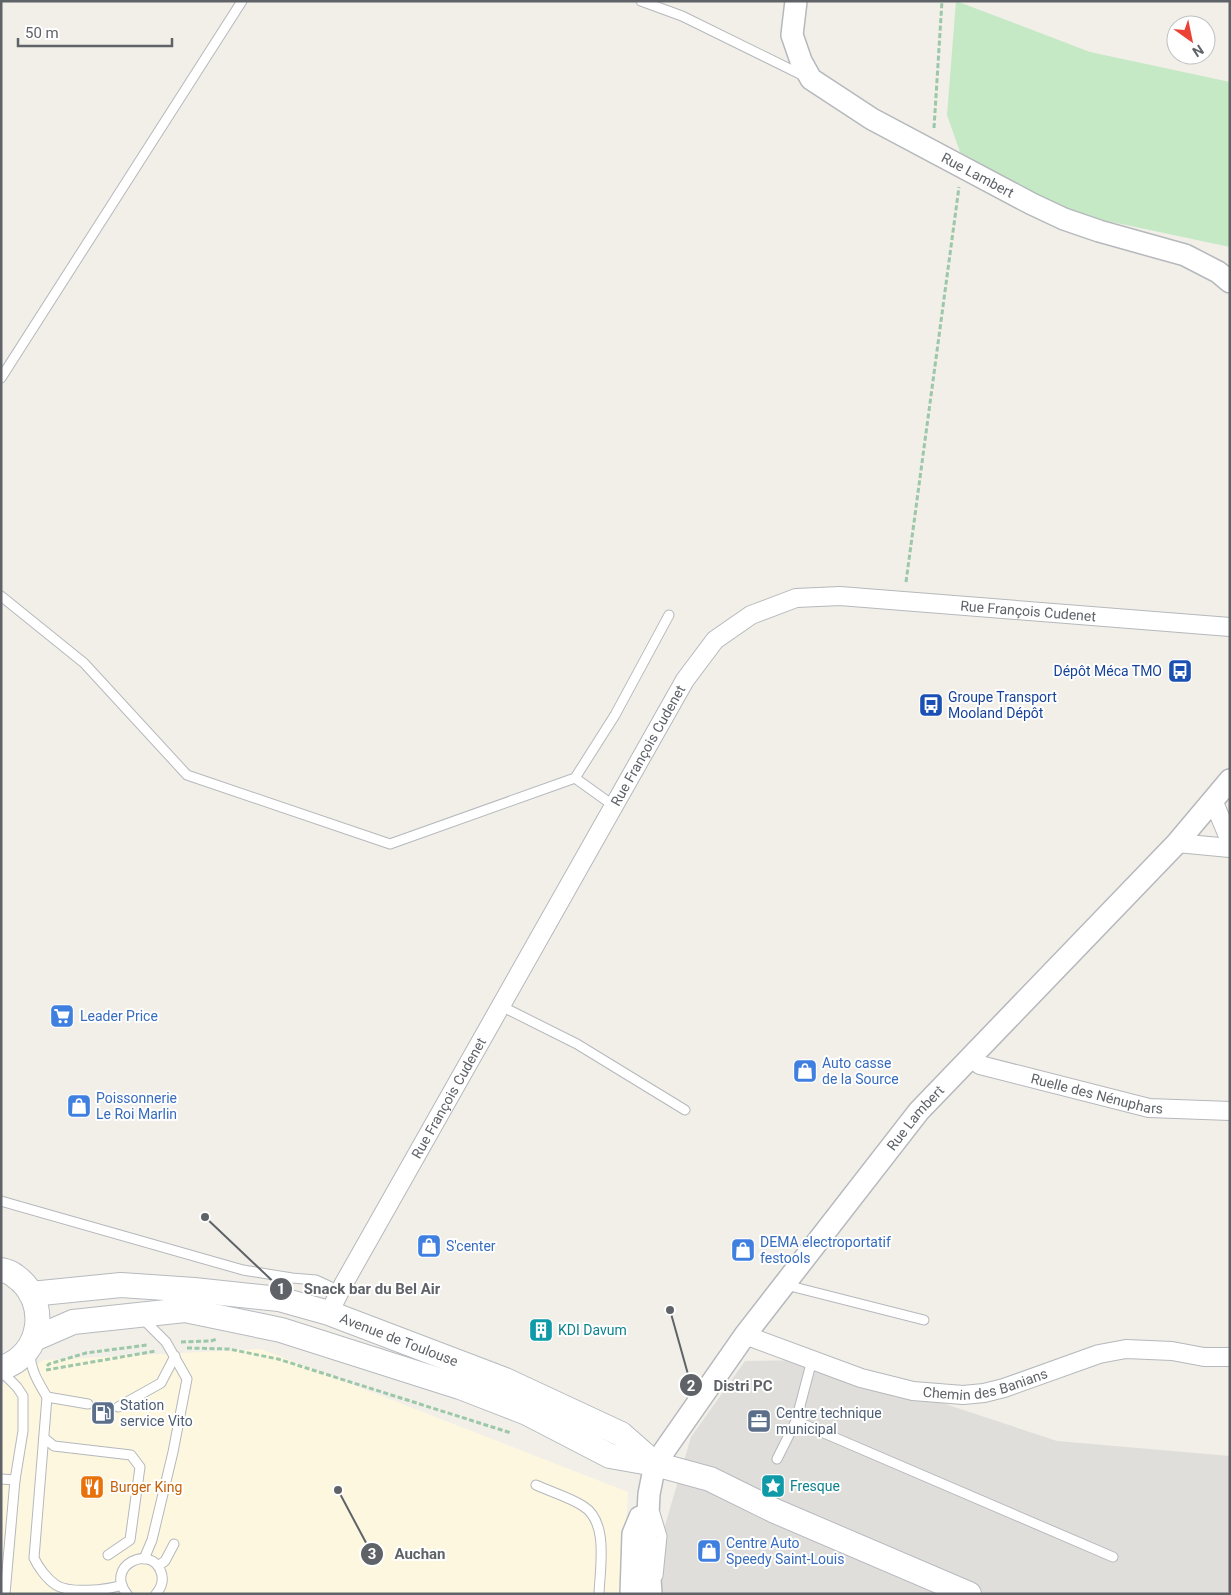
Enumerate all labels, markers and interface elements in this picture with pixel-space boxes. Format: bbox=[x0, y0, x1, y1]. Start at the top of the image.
scale bar bbox=[18, 15, 171, 47]
north arrow bbox=[1166, 15, 1216, 65]
text: 50 m bbox=[25, 24, 59, 42]
text: N bbox=[1190, 41, 1207, 60]
street label: Rue Lambert bbox=[939, 149, 1017, 201]
street label: Rue François Cudenet bbox=[960, 598, 1097, 624]
bus stop icon: Dépôt Méca TMO bbox=[1167, 658, 1193, 684]
place label: Dépôt Méca TMO bbox=[1053, 663, 1162, 679]
street label: Rue François Cudenet bbox=[608, 682, 689, 809]
place label: Groupe Transport Mooland Dépôt bbox=[948, 689, 1057, 721]
bus stop icon: Groupe Transport Mooland Dépôt bbox=[918, 692, 944, 718]
supermarket icon: Leader Price bbox=[49, 1003, 75, 1029]
place label: Leader Price bbox=[80, 1008, 158, 1024]
street label: Rue François Cudenet bbox=[408, 1035, 489, 1161]
place label: Auto casse de la Source bbox=[822, 1055, 899, 1087]
shop icon: Auto casse de la Source bbox=[792, 1058, 818, 1084]
street label: Ruelle des Nénuphars bbox=[1029, 1070, 1163, 1117]
street label: Rue Lambert bbox=[883, 1082, 947, 1153]
place label: Poissonnerie Le Roi Marlin bbox=[96, 1090, 177, 1122]
shop icon: Poissonnerie Le Roi Marlin bbox=[66, 1093, 92, 1119]
shop icon: S'center bbox=[416, 1233, 442, 1259]
place label: DEMA electroportatif festools bbox=[760, 1234, 891, 1266]
shop icon: DEMA electroportatif festools bbox=[730, 1237, 756, 1263]
place label: S'center bbox=[446, 1238, 496, 1254]
callout: Snack bar du Bel Air bbox=[269, 1274, 450, 1304]
text: 1 bbox=[277, 1280, 285, 1298]
text: Snack bar du Bel Air bbox=[304, 1280, 441, 1298]
street label: Avenue de Toulouse bbox=[338, 1310, 460, 1369]
building icon: KDI Davum bbox=[528, 1317, 554, 1343]
place label: KDI Davum bbox=[558, 1322, 627, 1338]
street label: Chemin des Banians bbox=[922, 1365, 1050, 1403]
callout: Distri PC bbox=[678, 1370, 782, 1400]
text: 2 bbox=[687, 1377, 696, 1395]
text: Distri PC bbox=[713, 1377, 773, 1395]
place label: Station service Vito bbox=[120, 1397, 193, 1429]
fuel station icon: Station service Vito bbox=[90, 1400, 116, 1426]
place label: Centre technique municipal bbox=[776, 1405, 882, 1437]
office icon: Centre technique municipal bbox=[746, 1408, 772, 1434]
place icon: Fresque bbox=[760, 1473, 786, 1499]
restaurant icon: Burger King bbox=[79, 1474, 105, 1500]
place label: Fresque bbox=[790, 1478, 840, 1494]
place label: Burger King bbox=[110, 1479, 182, 1495]
place label: Centre Auto Speedy Saint-Louis bbox=[726, 1535, 844, 1567]
shop icon: Centre Auto Speedy Saint-Louis bbox=[696, 1538, 722, 1564]
callout: Auchan bbox=[359, 1539, 455, 1569]
text: 3 bbox=[368, 1545, 376, 1563]
text: Auchan bbox=[394, 1545, 446, 1563]

